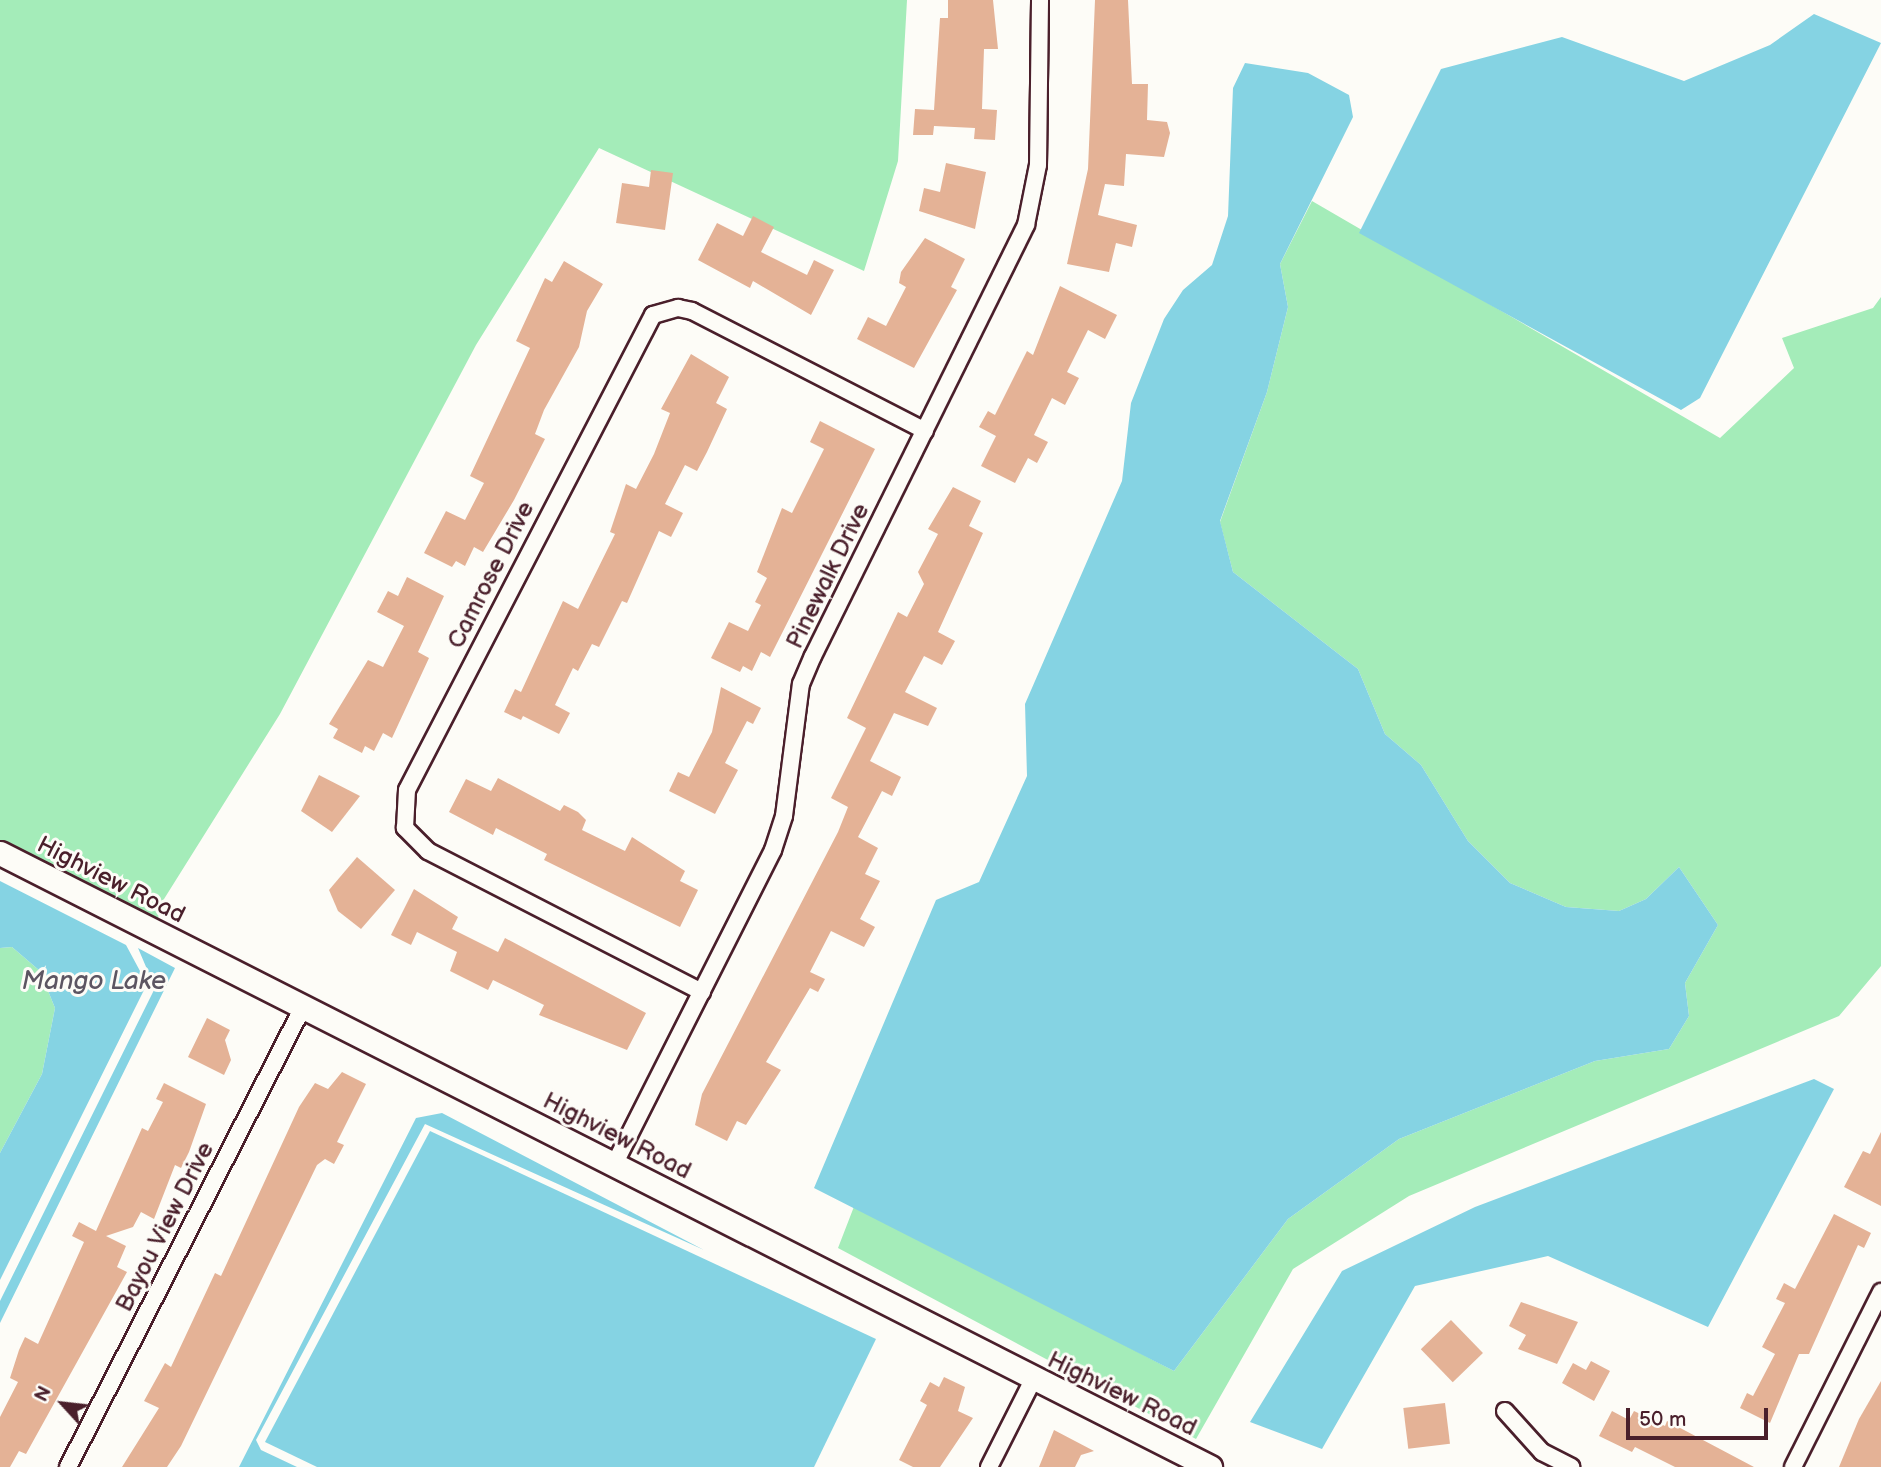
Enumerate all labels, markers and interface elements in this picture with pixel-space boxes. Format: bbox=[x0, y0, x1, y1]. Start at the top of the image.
street label: Camrose Drive bbox=[442, 497, 540, 653]
street label: Pinewalk Drive bbox=[780, 499, 876, 653]
street label: Highview Road bbox=[32, 830, 190, 930]
water label: Mango Lake bbox=[22, 966, 166, 998]
street label: Highview Road bbox=[538, 1086, 696, 1186]
street label: Bayou View Drive bbox=[110, 1137, 220, 1317]
street label: Highview Road bbox=[1043, 1345, 1201, 1443]
north arrow bbox=[28, 1369, 98, 1439]
text: N bbox=[30, 1383, 57, 1406]
scale bar bbox=[1629, 1394, 1771, 1438]
text: 50 m bbox=[1639, 1407, 1686, 1432]

